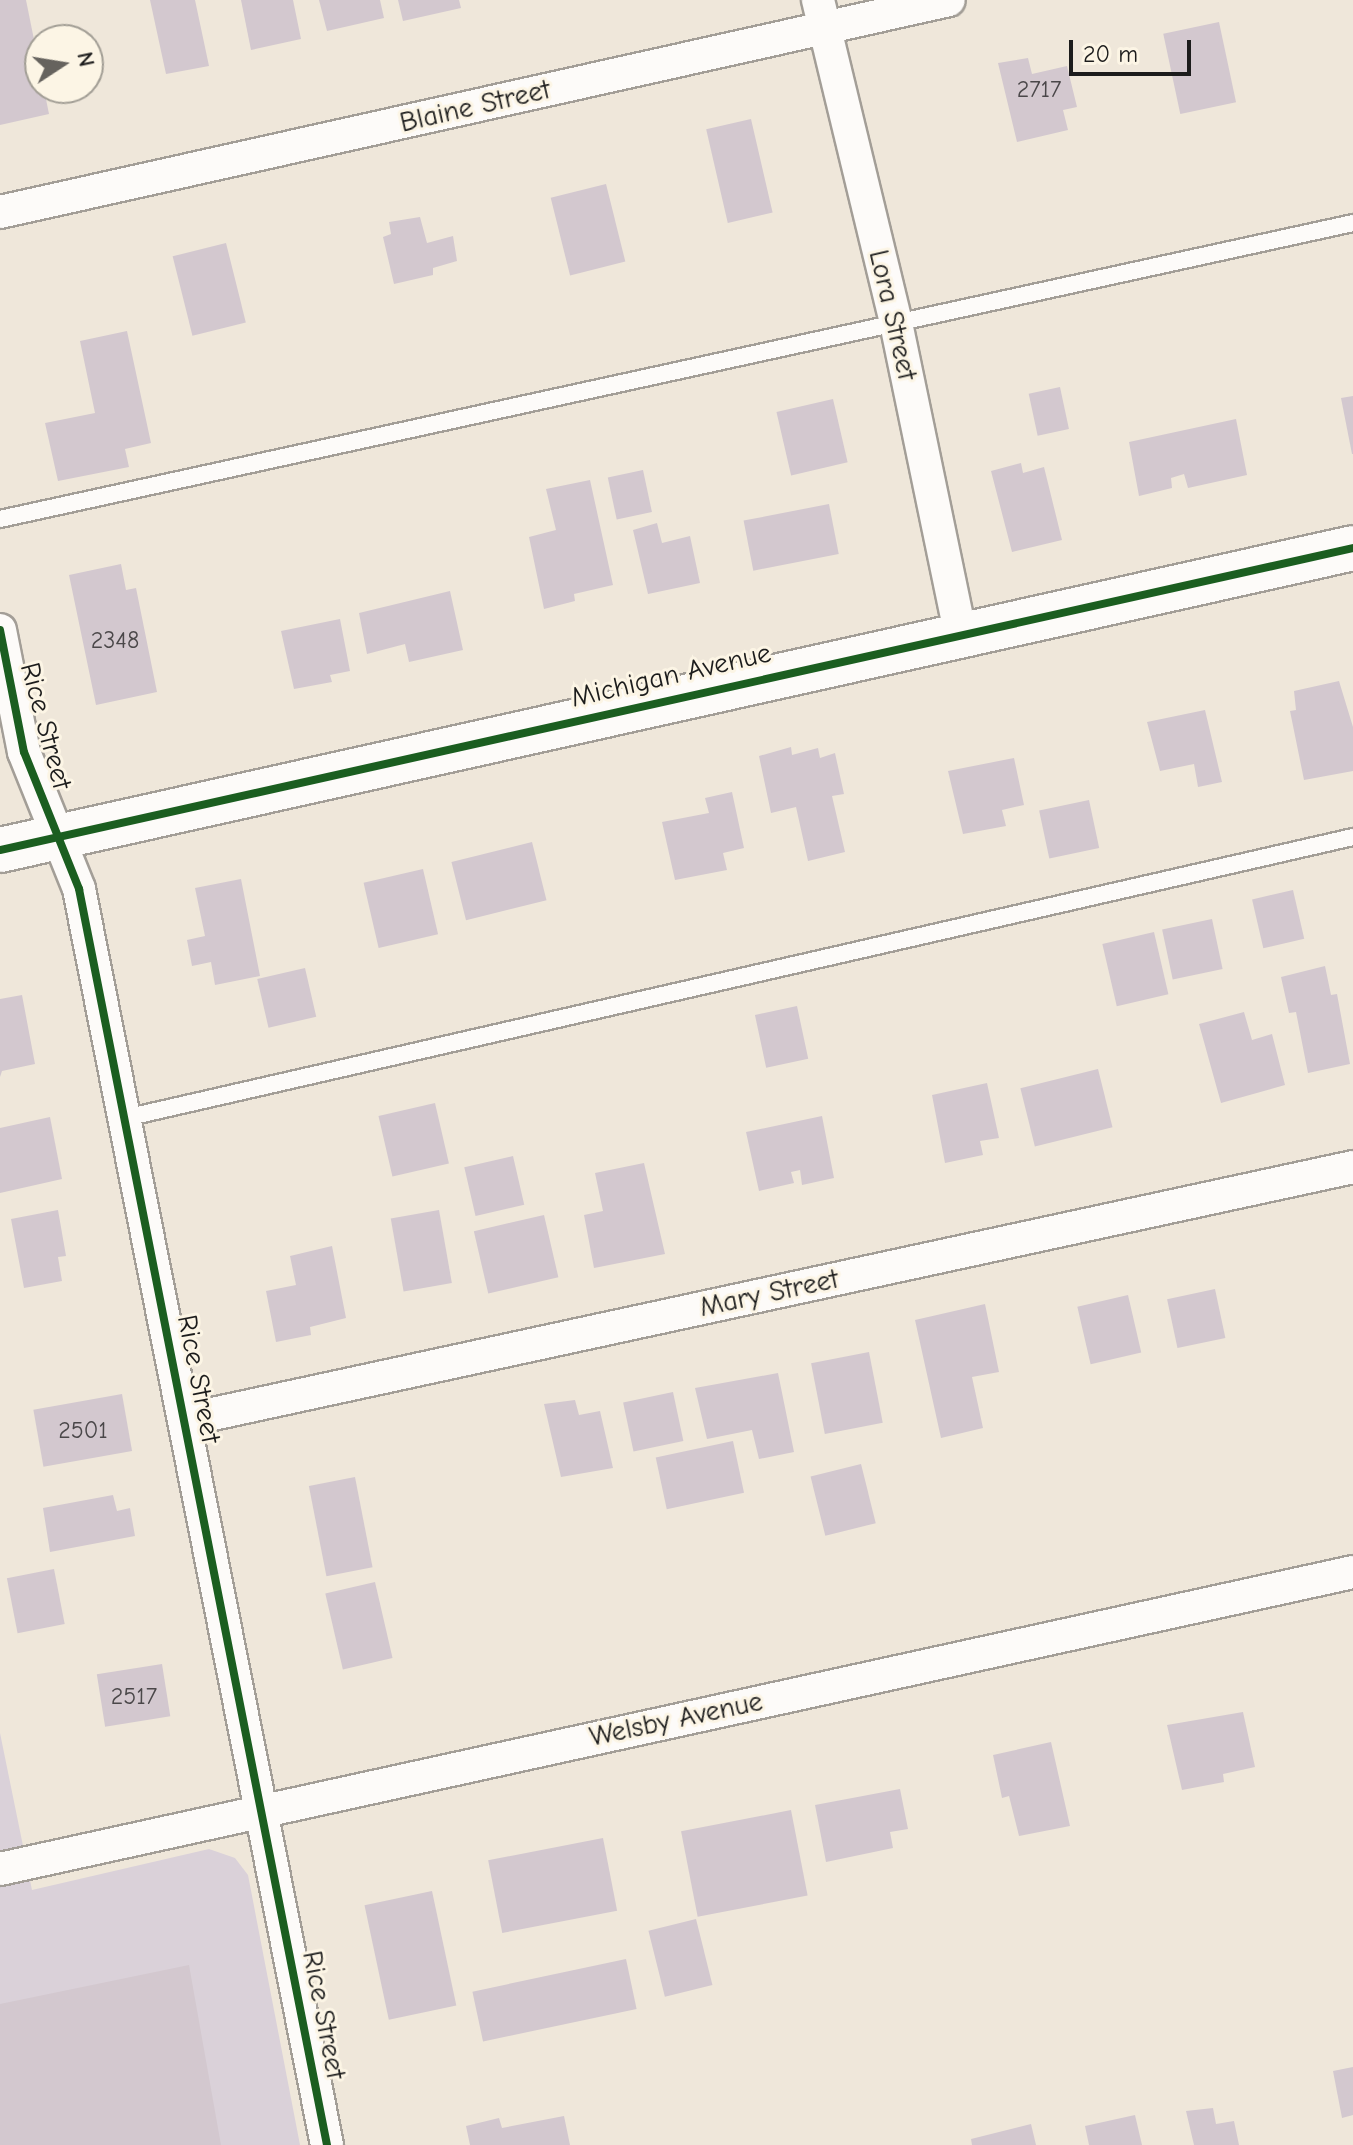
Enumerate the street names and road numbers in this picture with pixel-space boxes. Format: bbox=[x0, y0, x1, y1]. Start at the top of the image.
street label: Blaine Street bbox=[397, 72, 553, 140]
street label: Lora Street bbox=[862, 247, 924, 383]
street label: Michigan Avenue bbox=[568, 636, 774, 714]
street label: Rice Street bbox=[13, 659, 79, 793]
street label: Mary Street bbox=[697, 1262, 841, 1324]
street label: Rice Street bbox=[170, 1312, 228, 1446]
street label: Welsby Avenue bbox=[586, 1684, 766, 1754]
street label: Rice Street bbox=[295, 1948, 353, 2082]

